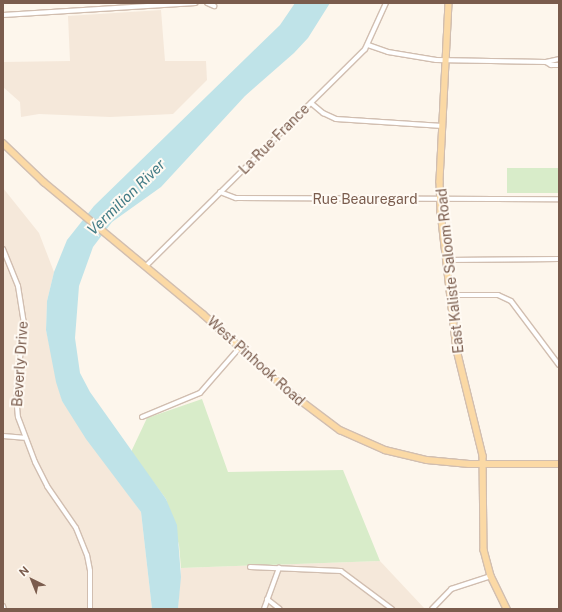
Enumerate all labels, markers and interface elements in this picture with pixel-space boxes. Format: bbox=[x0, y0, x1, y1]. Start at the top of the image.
street label: La Rue France bbox=[235, 100, 313, 178]
water label: Vermilion River bbox=[83, 155, 169, 239]
street label: East Kaliste Saloom Road bbox=[433, 188, 467, 354]
street label: Rue Beauregard bbox=[312, 191, 418, 207]
street label: West Pinhook Road bbox=[204, 313, 308, 409]
street label: Beverly Drive bbox=[9, 321, 31, 407]
north arrow bbox=[12, 560, 52, 600]
text: N bbox=[17, 564, 31, 579]

